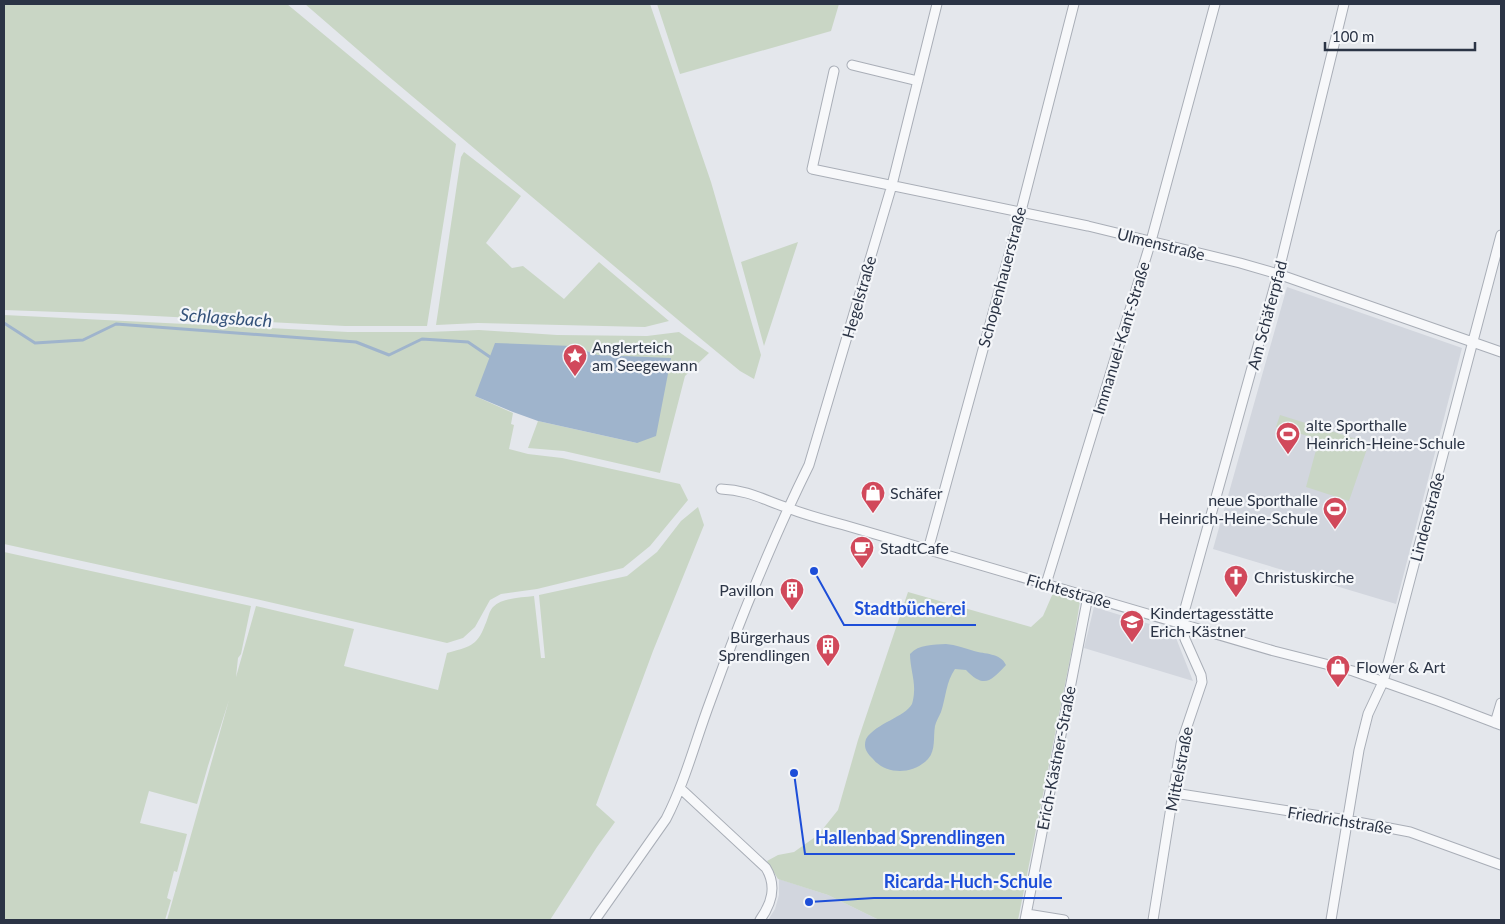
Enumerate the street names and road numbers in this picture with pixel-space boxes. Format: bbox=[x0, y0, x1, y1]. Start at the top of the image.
street label: Schopenhauerstraße bbox=[974, 205, 1029, 349]
street label: Ulmenstraße bbox=[1115, 223, 1207, 264]
street label: Hegelstraße bbox=[838, 253, 879, 340]
street label: Am Schäferpfad bbox=[1243, 258, 1290, 371]
street label: Immanuel-Kant-Straße bbox=[1088, 259, 1153, 417]
street label: Lindenstraße bbox=[1406, 470, 1448, 563]
street label: Fichtestraße bbox=[1024, 569, 1114, 612]
street label: Erich-Kästner-Straße bbox=[1032, 684, 1079, 832]
street label: Mittelstraße bbox=[1161, 725, 1196, 813]
street label: Friedrichstraße bbox=[1286, 802, 1394, 837]

